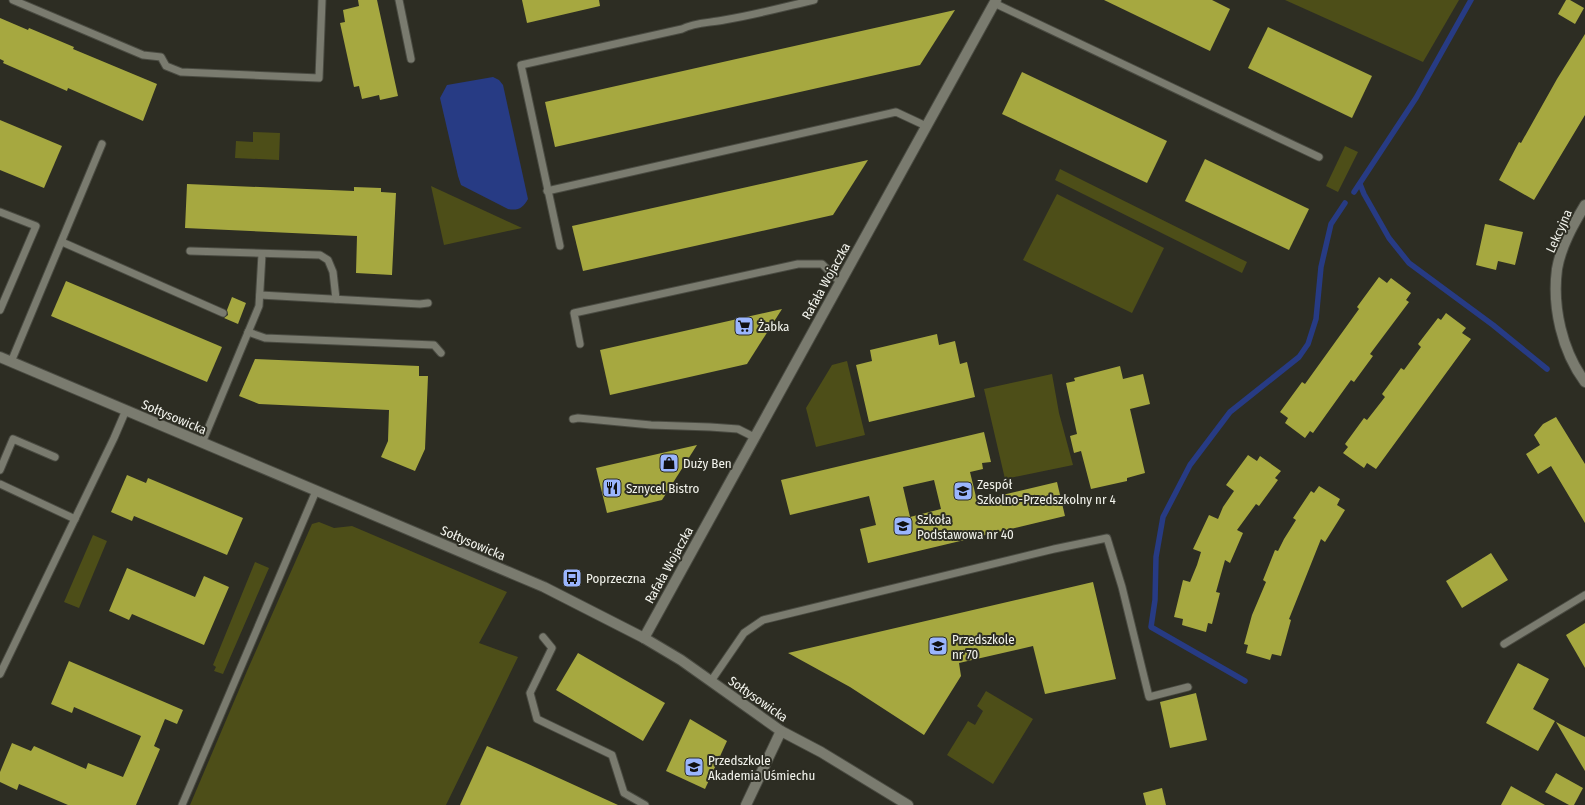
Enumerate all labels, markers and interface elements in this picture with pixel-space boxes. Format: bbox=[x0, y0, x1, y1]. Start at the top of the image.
street label: Lekcyjna bbox=[1543, 207, 1575, 255]
street label: Rafała Wojaczka bbox=[799, 240, 853, 322]
supermarket icon: Żabka bbox=[733, 315, 755, 337]
place label: Żabka bbox=[758, 319, 789, 334]
street label: Sołtysowicka bbox=[139, 397, 209, 437]
shop icon: Duży Ben bbox=[658, 452, 680, 474]
place label: Duży Ben bbox=[683, 456, 732, 471]
restaurant icon: Sznycel Bistro bbox=[601, 477, 623, 499]
place label: Zespół Szkolno-Przedszkolny nr 4 bbox=[977, 477, 1116, 507]
school or university icon: Zespół Szkolno-Przedszkolny nr 4 bbox=[952, 480, 974, 502]
place label: Sznycel Bistro bbox=[626, 481, 700, 496]
place label: Szkoła Podstawowa nr 40 bbox=[917, 512, 1014, 542]
school or university icon: Szkoła Podstawowa nr 40 bbox=[892, 515, 914, 537]
street label: Sołtysowicka bbox=[438, 523, 508, 563]
street label: Rafała Wojaczka bbox=[642, 524, 696, 606]
bus stop icon: Poprzeczna bbox=[561, 567, 583, 589]
place label: Poprzeczna bbox=[586, 571, 646, 586]
place label: Przedszkole nr 70 bbox=[952, 632, 1015, 662]
school or university icon: Przedszkole nr 70 bbox=[927, 635, 949, 657]
street label: Sołtysowicka bbox=[725, 673, 791, 725]
place label: Przedszkole Akademia Uśmiechu bbox=[708, 753, 815, 783]
school or university icon: Przedszkole Akademia Uśmiechu bbox=[683, 756, 705, 778]

